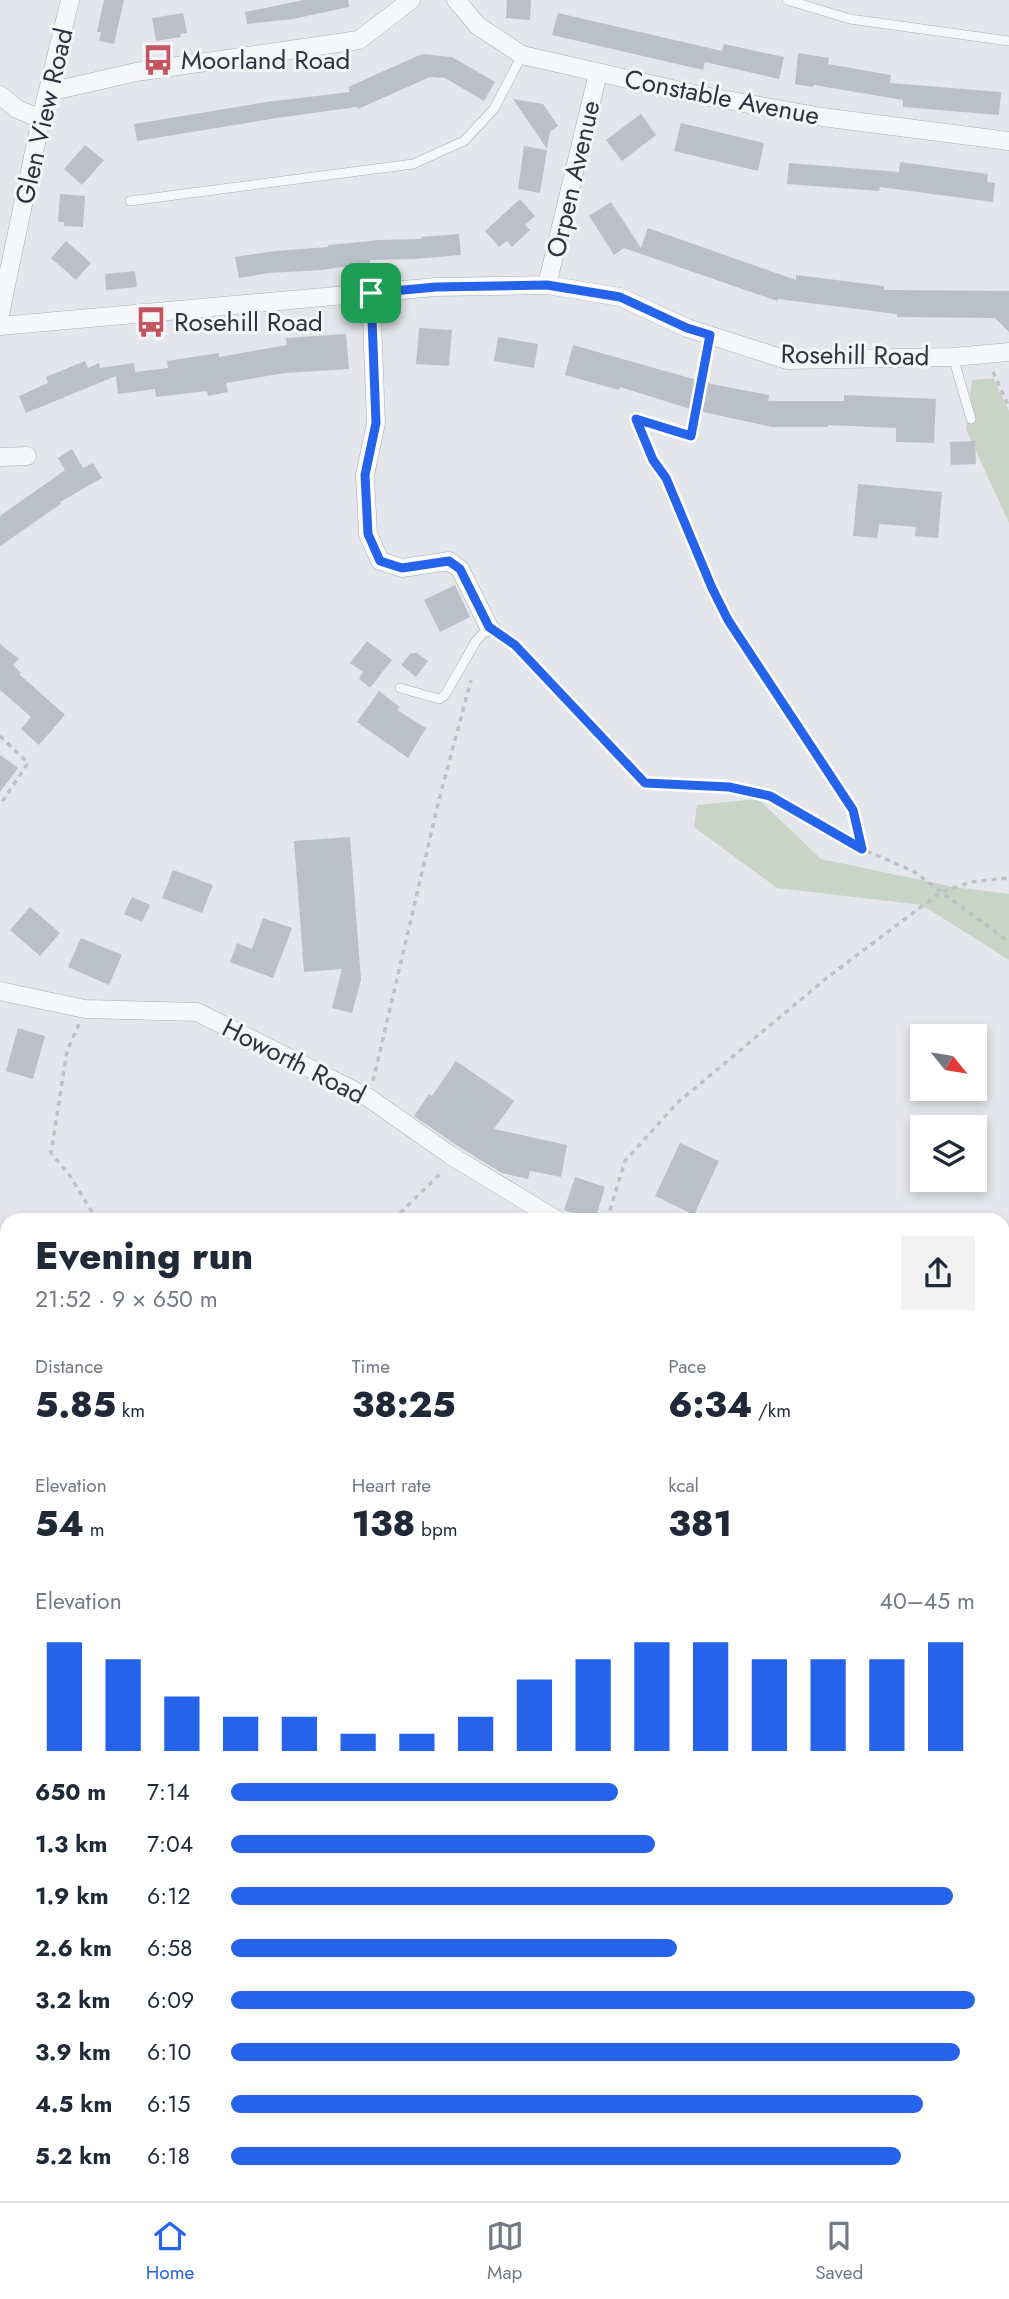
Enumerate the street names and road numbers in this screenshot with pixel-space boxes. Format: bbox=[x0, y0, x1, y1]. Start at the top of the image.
street label: Glen View Road bbox=[5, 24, 83, 208]
street label: Constable Avenue bbox=[621, 59, 823, 135]
street label: Orpen Avenue bbox=[536, 97, 610, 261]
street label: Rosehill Road bbox=[780, 335, 930, 375]
street label: Howorth Road bbox=[216, 1009, 372, 1113]

